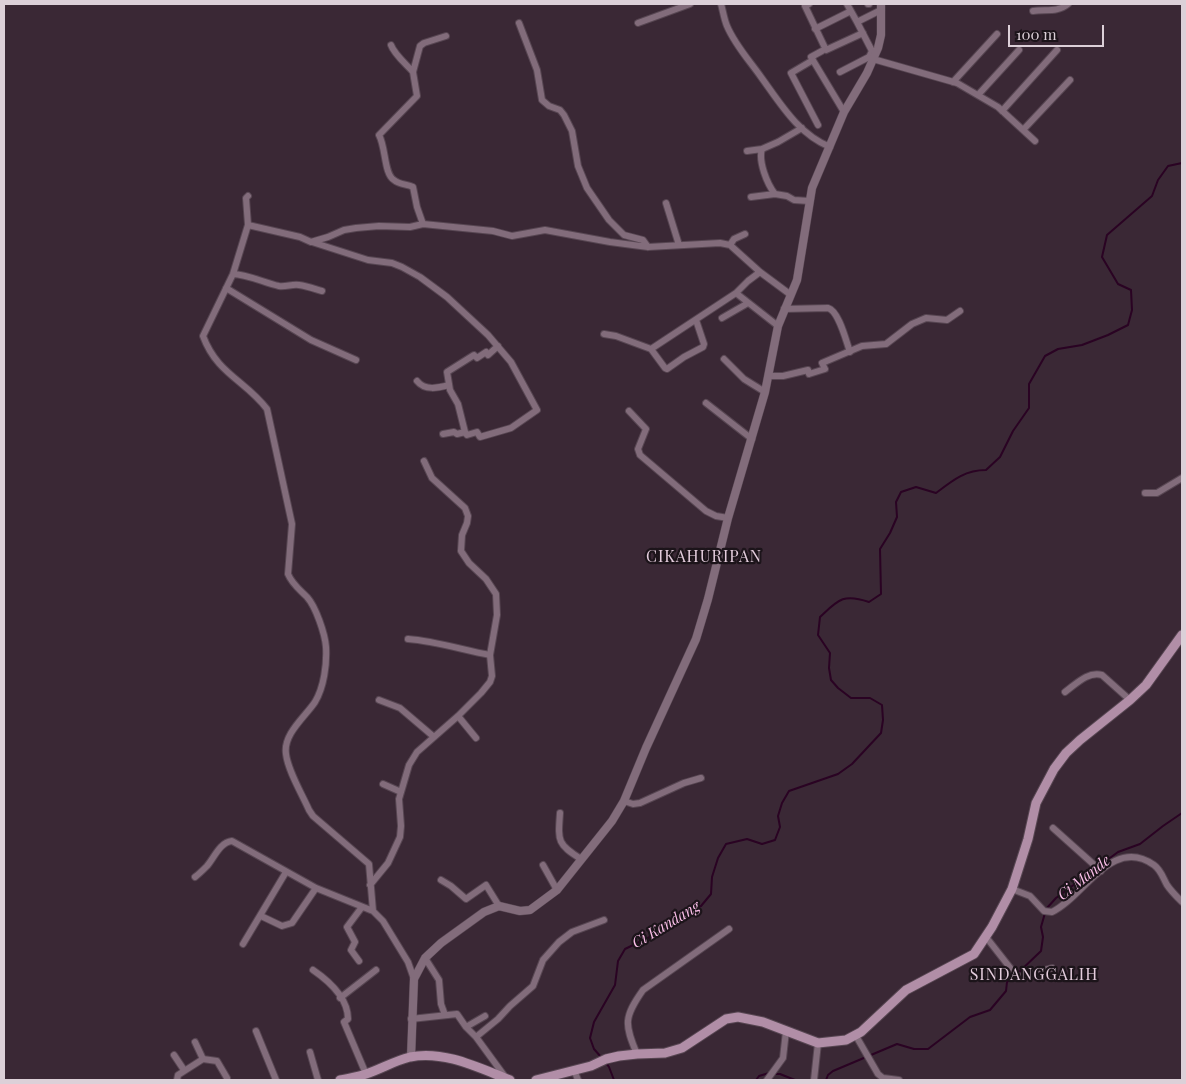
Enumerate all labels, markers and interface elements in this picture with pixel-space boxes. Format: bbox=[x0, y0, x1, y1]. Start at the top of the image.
scale bar bbox=[1011, 15, 1107, 47]
text: 100 m bbox=[1016, 24, 1057, 44]
district label: CIKAHURIPAN bbox=[645, 547, 763, 567]
water label: Ci Mande bbox=[1054, 852, 1114, 904]
water label: Ci Kandang bbox=[629, 898, 703, 952]
district label: SINDANGGALIH bbox=[968, 965, 1100, 985]

